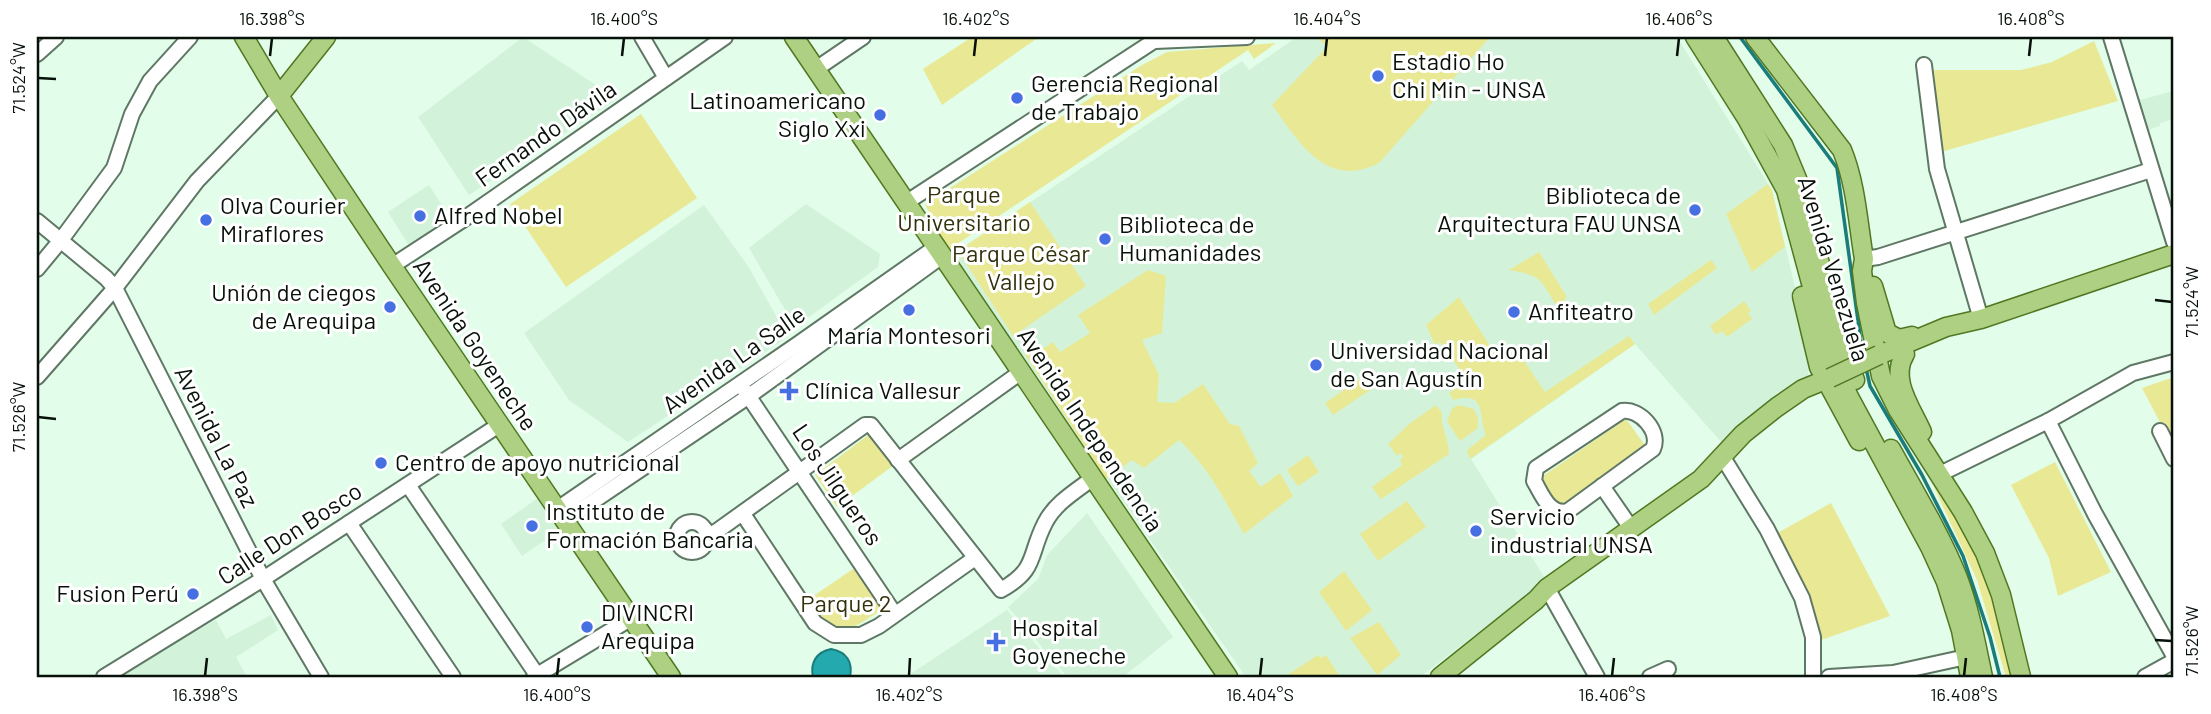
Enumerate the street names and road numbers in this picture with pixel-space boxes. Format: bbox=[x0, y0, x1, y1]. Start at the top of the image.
street label: Fernando Dávila bbox=[469, 74, 621, 192]
street label: Avenida Venezuela bbox=[1792, 172, 1876, 365]
street label: Avenida Goyeneche bbox=[408, 253, 545, 436]
street label: Avenida La Salle bbox=[656, 299, 810, 419]
street label: Avenida Independencia bbox=[1012, 322, 1170, 537]
street label: Avenida La Paz bbox=[169, 361, 265, 512]
street label: Los Jilgueros bbox=[787, 418, 889, 550]
street label: Calle Don Bosco bbox=[212, 475, 367, 590]

